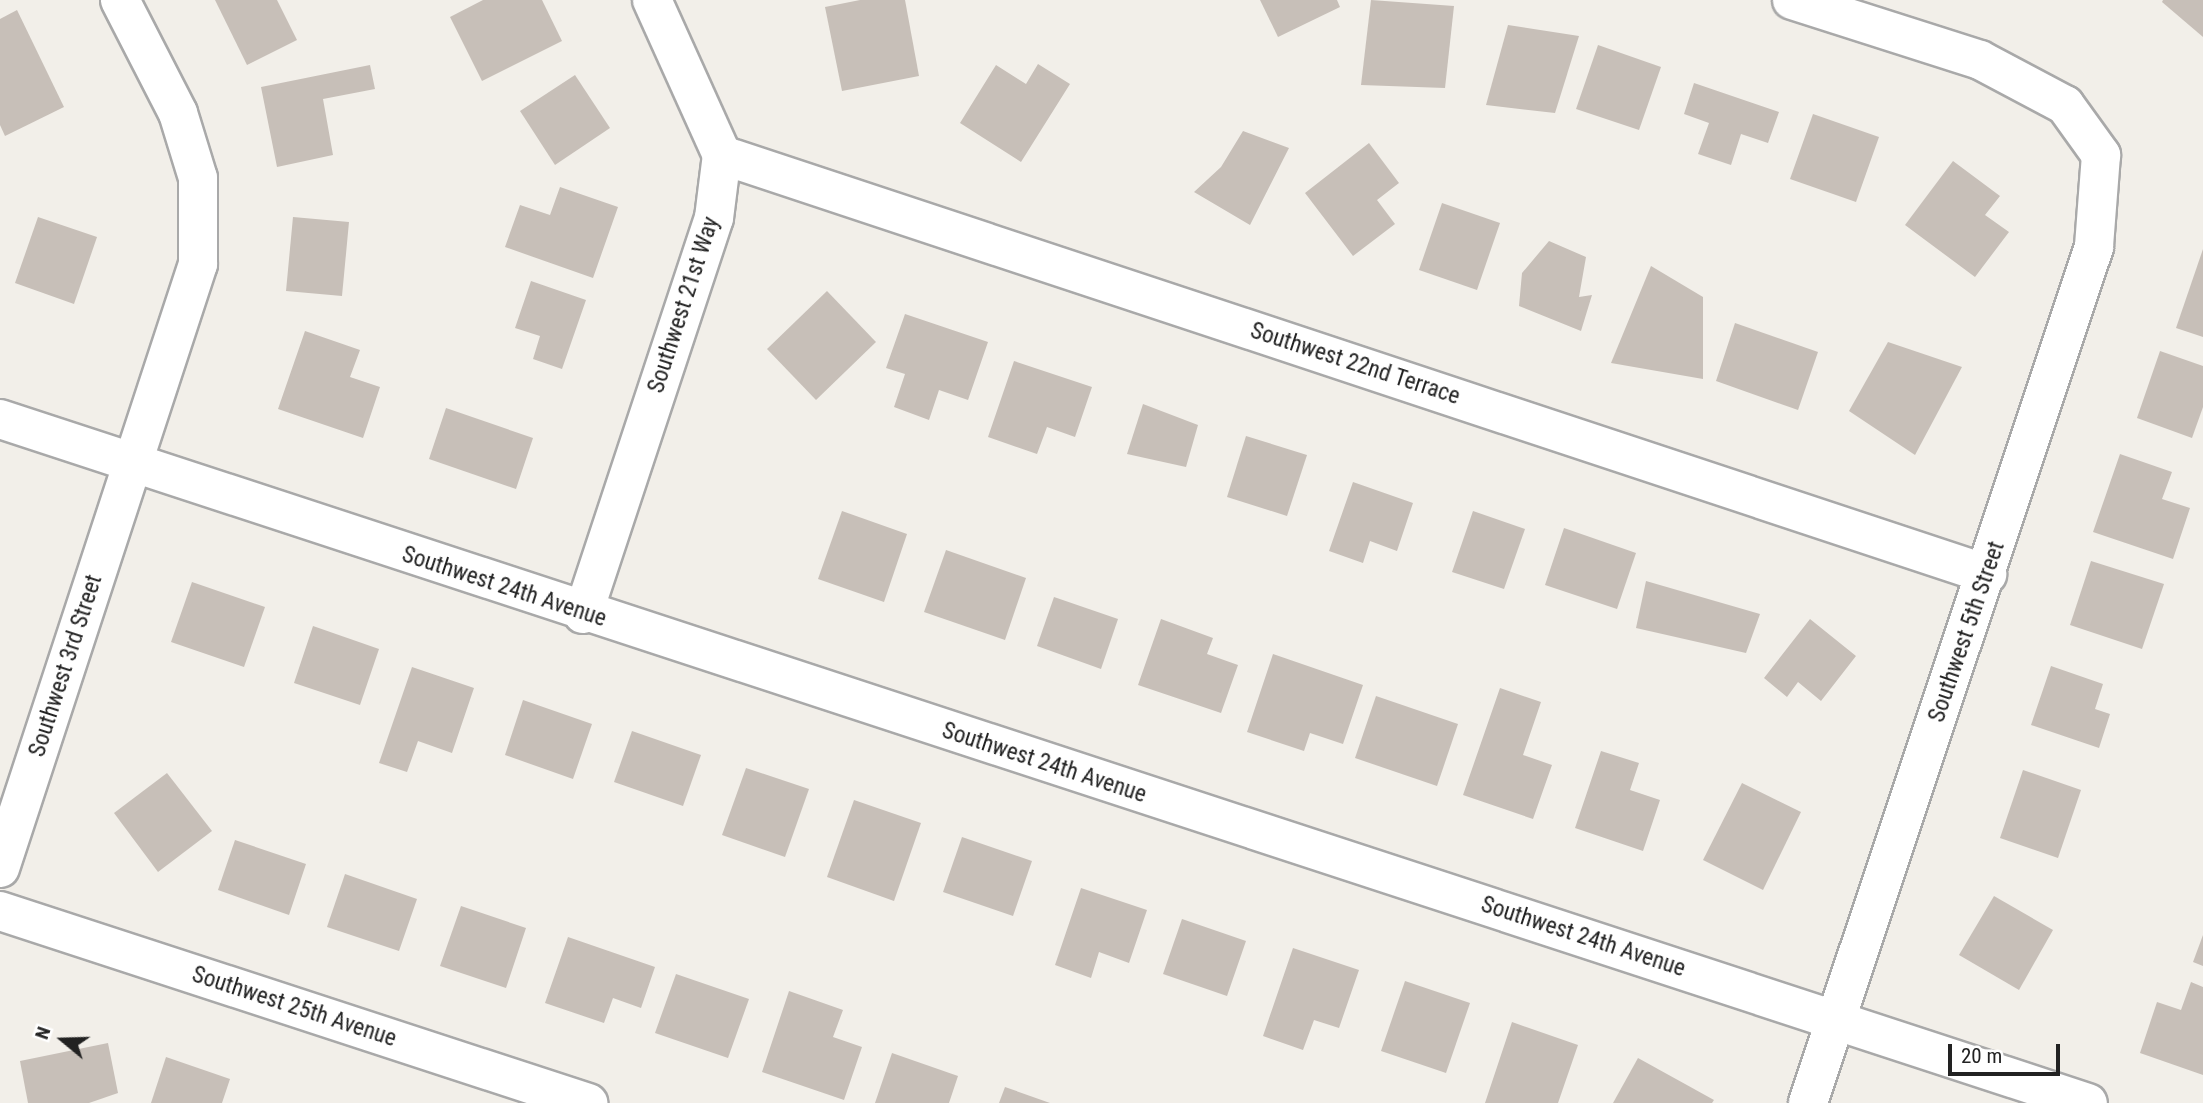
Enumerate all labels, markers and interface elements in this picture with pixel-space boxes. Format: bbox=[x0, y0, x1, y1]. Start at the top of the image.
street label: Southwest 21st Way bbox=[642, 213, 726, 397]
street label: Southwest 22nd Terrace bbox=[1247, 317, 1463, 411]
street label: Southwest 5th Street bbox=[1923, 538, 2011, 726]
street label: Southwest 24th Avenue bbox=[398, 541, 610, 633]
street label: Southwest 3rd Street bbox=[24, 572, 108, 760]
street label: Southwest 24th Avenue bbox=[938, 717, 1150, 809]
street label: Southwest 24th Avenue bbox=[1477, 891, 1689, 983]
street label: Southwest 25th Avenue bbox=[188, 961, 400, 1053]
north arrow bbox=[28, 1005, 98, 1075]
text: N bbox=[30, 1024, 55, 1042]
scale bar bbox=[1951, 1030, 2063, 1074]
text: 20 m bbox=[1961, 1044, 2002, 1068]

